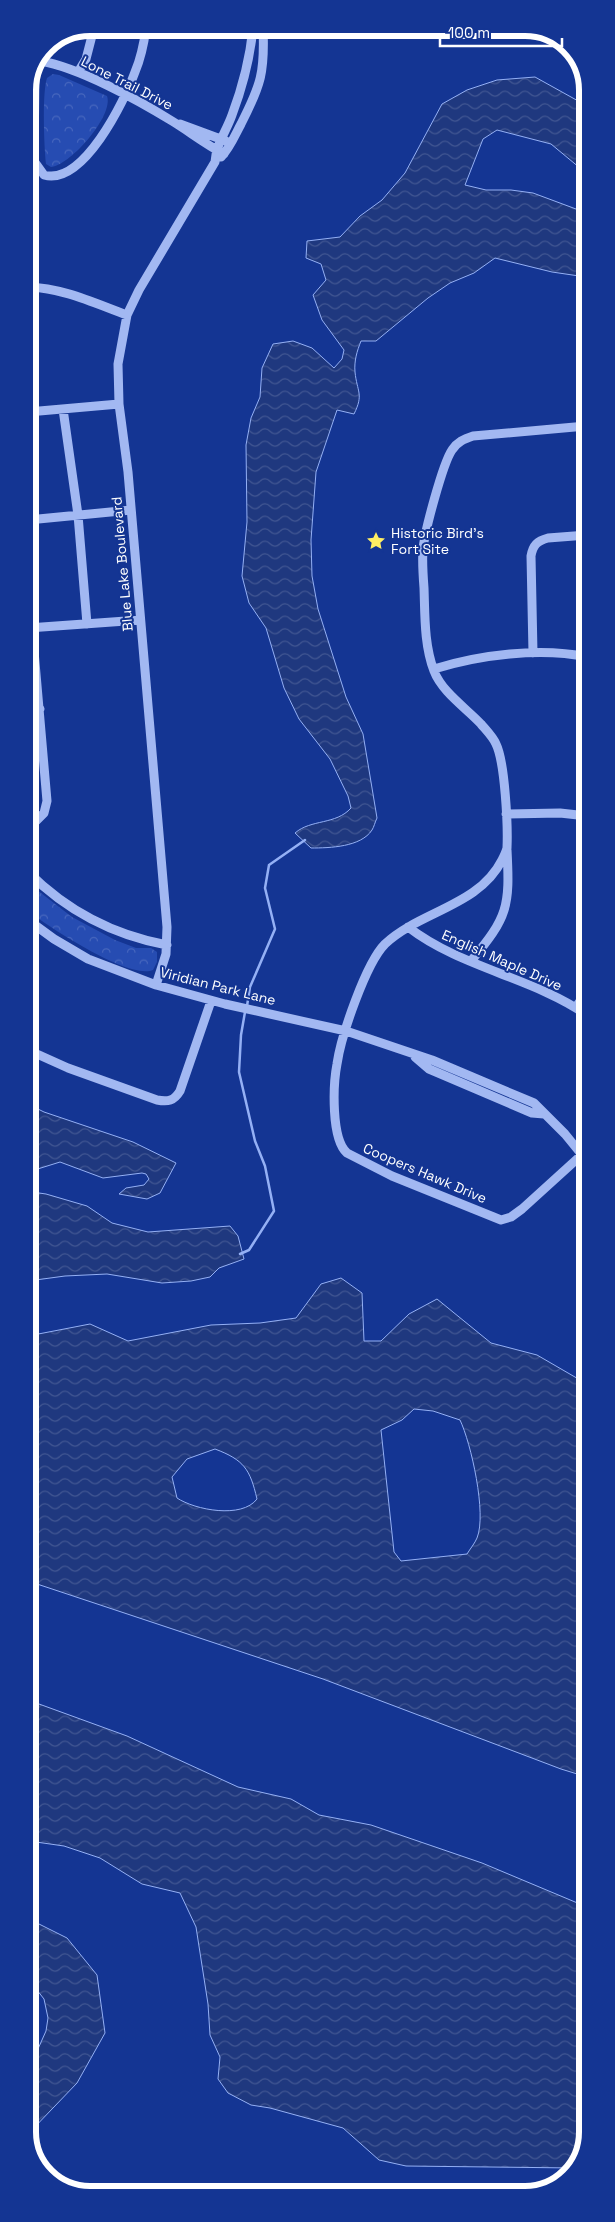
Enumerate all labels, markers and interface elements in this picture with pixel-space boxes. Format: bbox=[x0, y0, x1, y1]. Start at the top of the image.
scale bar bbox=[440, 15, 562, 47]
text: 100 m bbox=[448, 23, 490, 42]
street label: Lone Trail Drive bbox=[78, 52, 176, 114]
street label: Blue Lake Boulevard bbox=[107, 496, 137, 632]
place label: Historic Bird's Fort Site bbox=[391, 524, 484, 558]
place icon: Historic Bird's Fort Site bbox=[365, 530, 387, 552]
street label: English Maple Drive bbox=[439, 925, 565, 995]
street label: Viridian Park Lane bbox=[158, 963, 278, 1009]
street label: Coopers Hawk Drive bbox=[360, 1139, 490, 1207]

